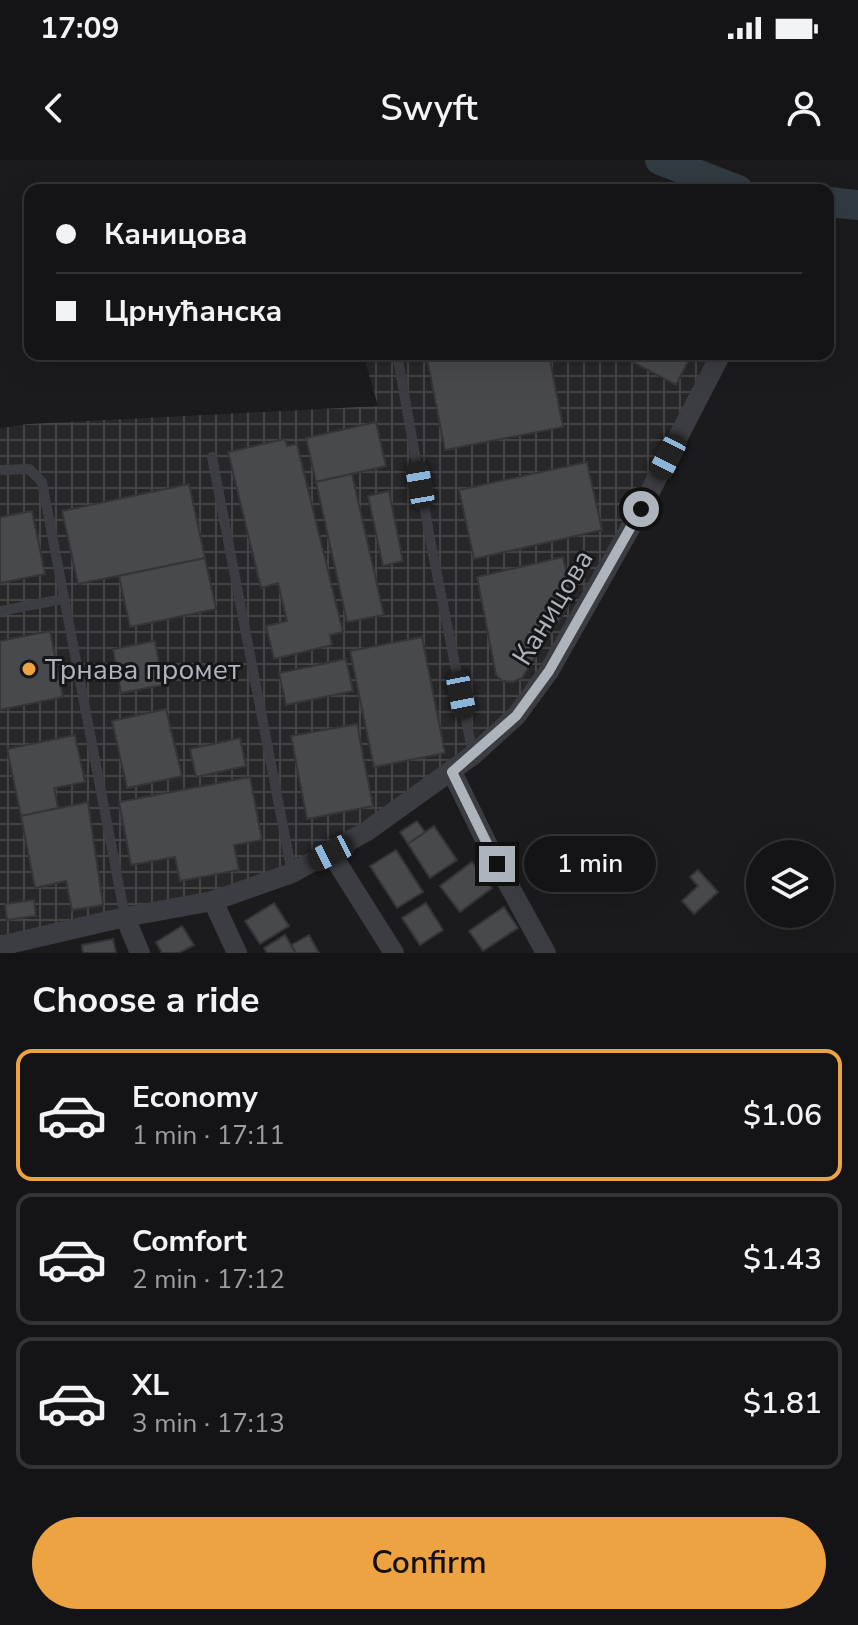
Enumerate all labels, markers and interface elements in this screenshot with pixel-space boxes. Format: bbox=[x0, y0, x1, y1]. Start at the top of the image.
text: 17:09 bbox=[40, 8, 119, 49]
text: Swyft bbox=[380, 84, 478, 133]
icon: back bbox=[32, 86, 76, 130]
icon: person bbox=[782, 86, 826, 130]
text: Каницова bbox=[104, 214, 248, 255]
text: Црнућанска bbox=[104, 291, 282, 332]
car bbox=[646, 430, 690, 484]
car bbox=[404, 459, 436, 511]
route start bbox=[623, 491, 659, 527]
street label: Каницова bbox=[503, 543, 602, 673]
place label: Трнава промет bbox=[45, 651, 241, 689]
marker: Трнава промет bbox=[20, 660, 38, 678]
car bbox=[445, 669, 477, 721]
car bbox=[304, 831, 358, 875]
callout: 1 min bbox=[525, 836, 657, 892]
map controls bbox=[746, 840, 834, 928]
button: layers bbox=[746, 840, 834, 928]
route end bbox=[479, 846, 515, 882]
text: 1 min bbox=[557, 846, 623, 881]
text: Choose a ride bbox=[32, 976, 260, 1025]
text: Economy bbox=[132, 1077, 258, 1118]
icon: car bbox=[36, 1079, 108, 1151]
text: $1.06 bbox=[743, 1095, 822, 1136]
text: 1 min · 17:11 bbox=[132, 1118, 285, 1153]
text: Comfort bbox=[132, 1221, 247, 1262]
icon: car bbox=[36, 1223, 108, 1295]
text: $1.43 bbox=[743, 1239, 822, 1280]
text: 2 min · 17:12 bbox=[132, 1262, 285, 1297]
text: XL bbox=[132, 1365, 169, 1406]
icon: car bbox=[36, 1367, 108, 1439]
text: $1.81 bbox=[743, 1383, 822, 1424]
text: 3 min · 17:13 bbox=[132, 1406, 285, 1441]
button: Confirm bbox=[32, 1517, 826, 1609]

